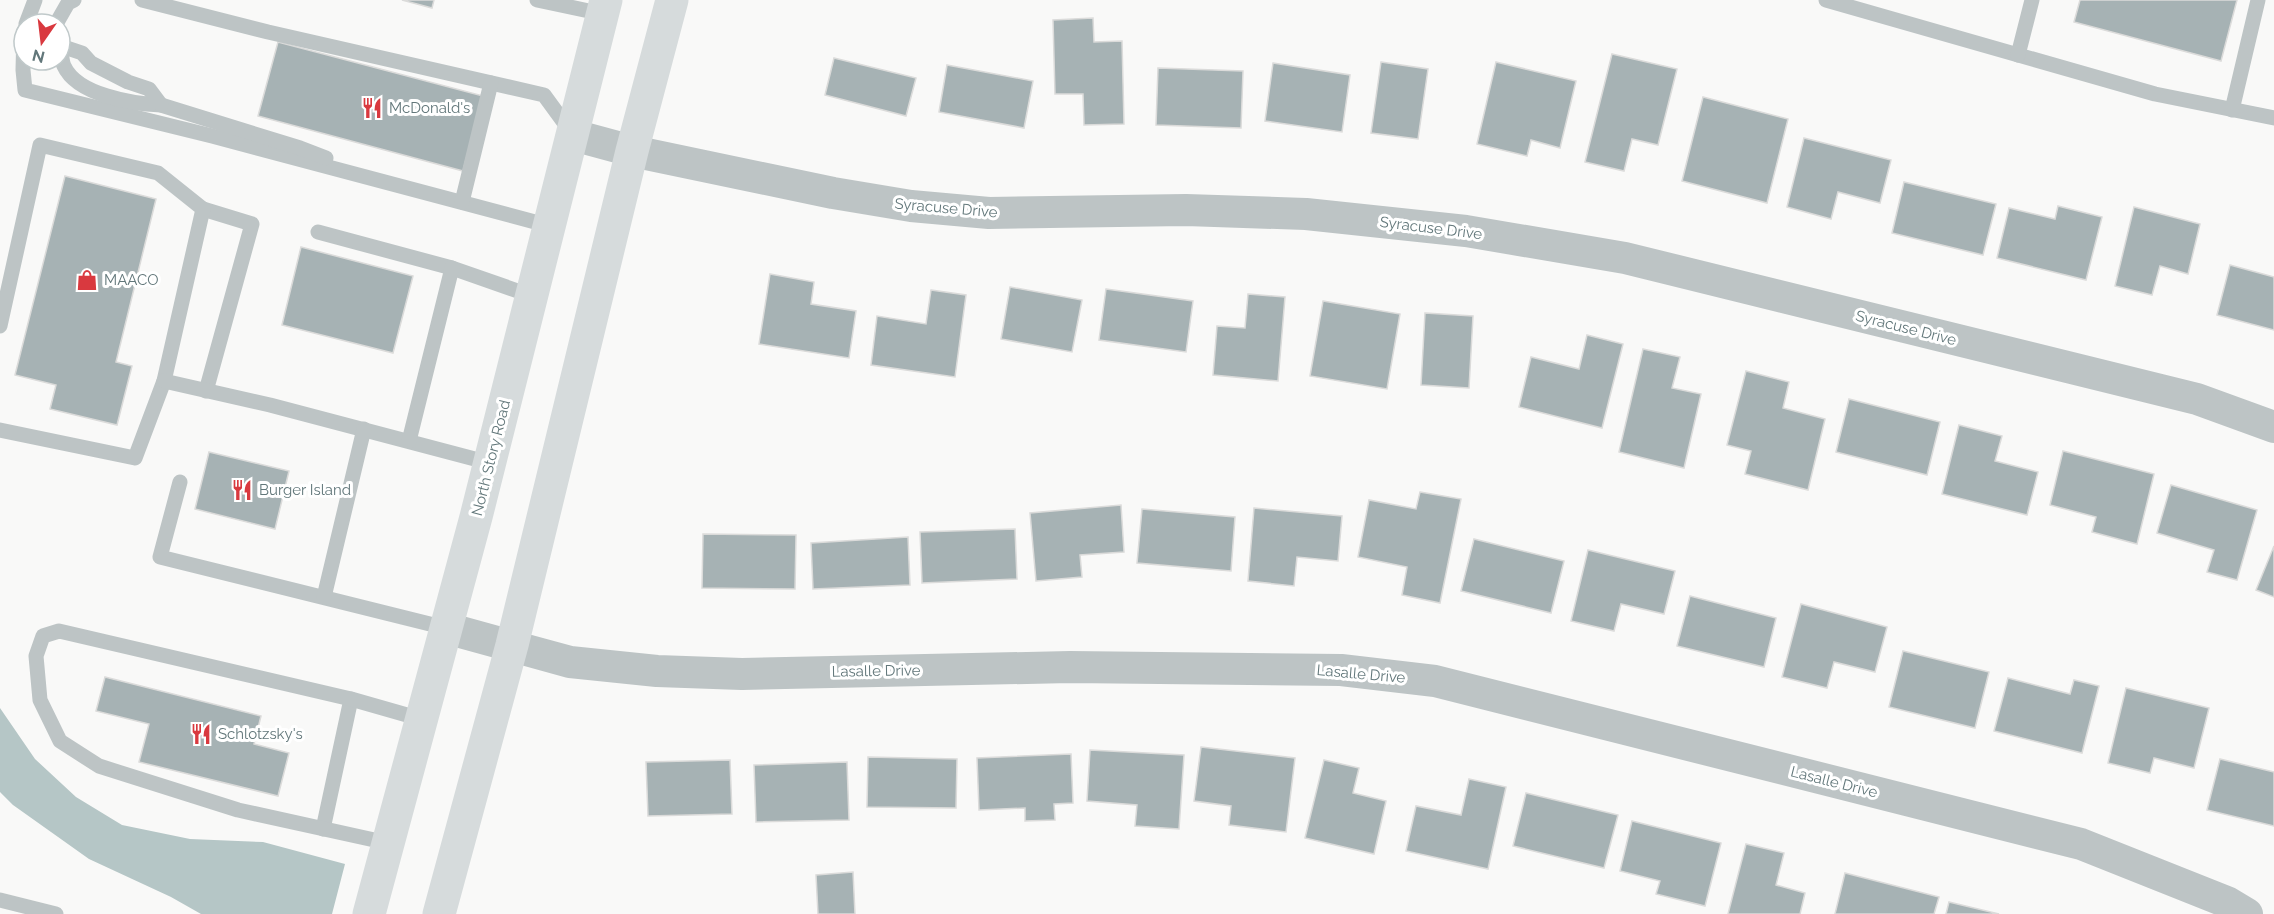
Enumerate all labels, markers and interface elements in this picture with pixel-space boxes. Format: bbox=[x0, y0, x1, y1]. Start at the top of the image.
north arrow bbox=[12, 12, 72, 72]
text: N bbox=[30, 45, 47, 67]
restaurant icon: McDonald's bbox=[360, 96, 384, 120]
place label: McDonald's bbox=[389, 99, 470, 117]
street label: Syracuse Drive bbox=[894, 195, 998, 221]
street label: Syracuse Drive bbox=[1379, 213, 1483, 243]
shop icon: MAACO bbox=[75, 268, 99, 292]
place label: MAACO bbox=[104, 271, 159, 289]
street label: Syracuse Drive bbox=[1854, 307, 1958, 349]
street label: North Story Road bbox=[468, 398, 514, 518]
restaurant icon: Burger Island bbox=[230, 478, 254, 502]
place label: Burger Island bbox=[259, 481, 351, 499]
street label: Lasalle Drive bbox=[831, 661, 921, 681]
street label: Lasalle Drive bbox=[1316, 661, 1406, 687]
restaurant icon: Schlotzsky's bbox=[189, 722, 213, 746]
place label: Schlotzsky's bbox=[218, 725, 303, 743]
street label: Lasalle Drive bbox=[1789, 763, 1880, 802]

